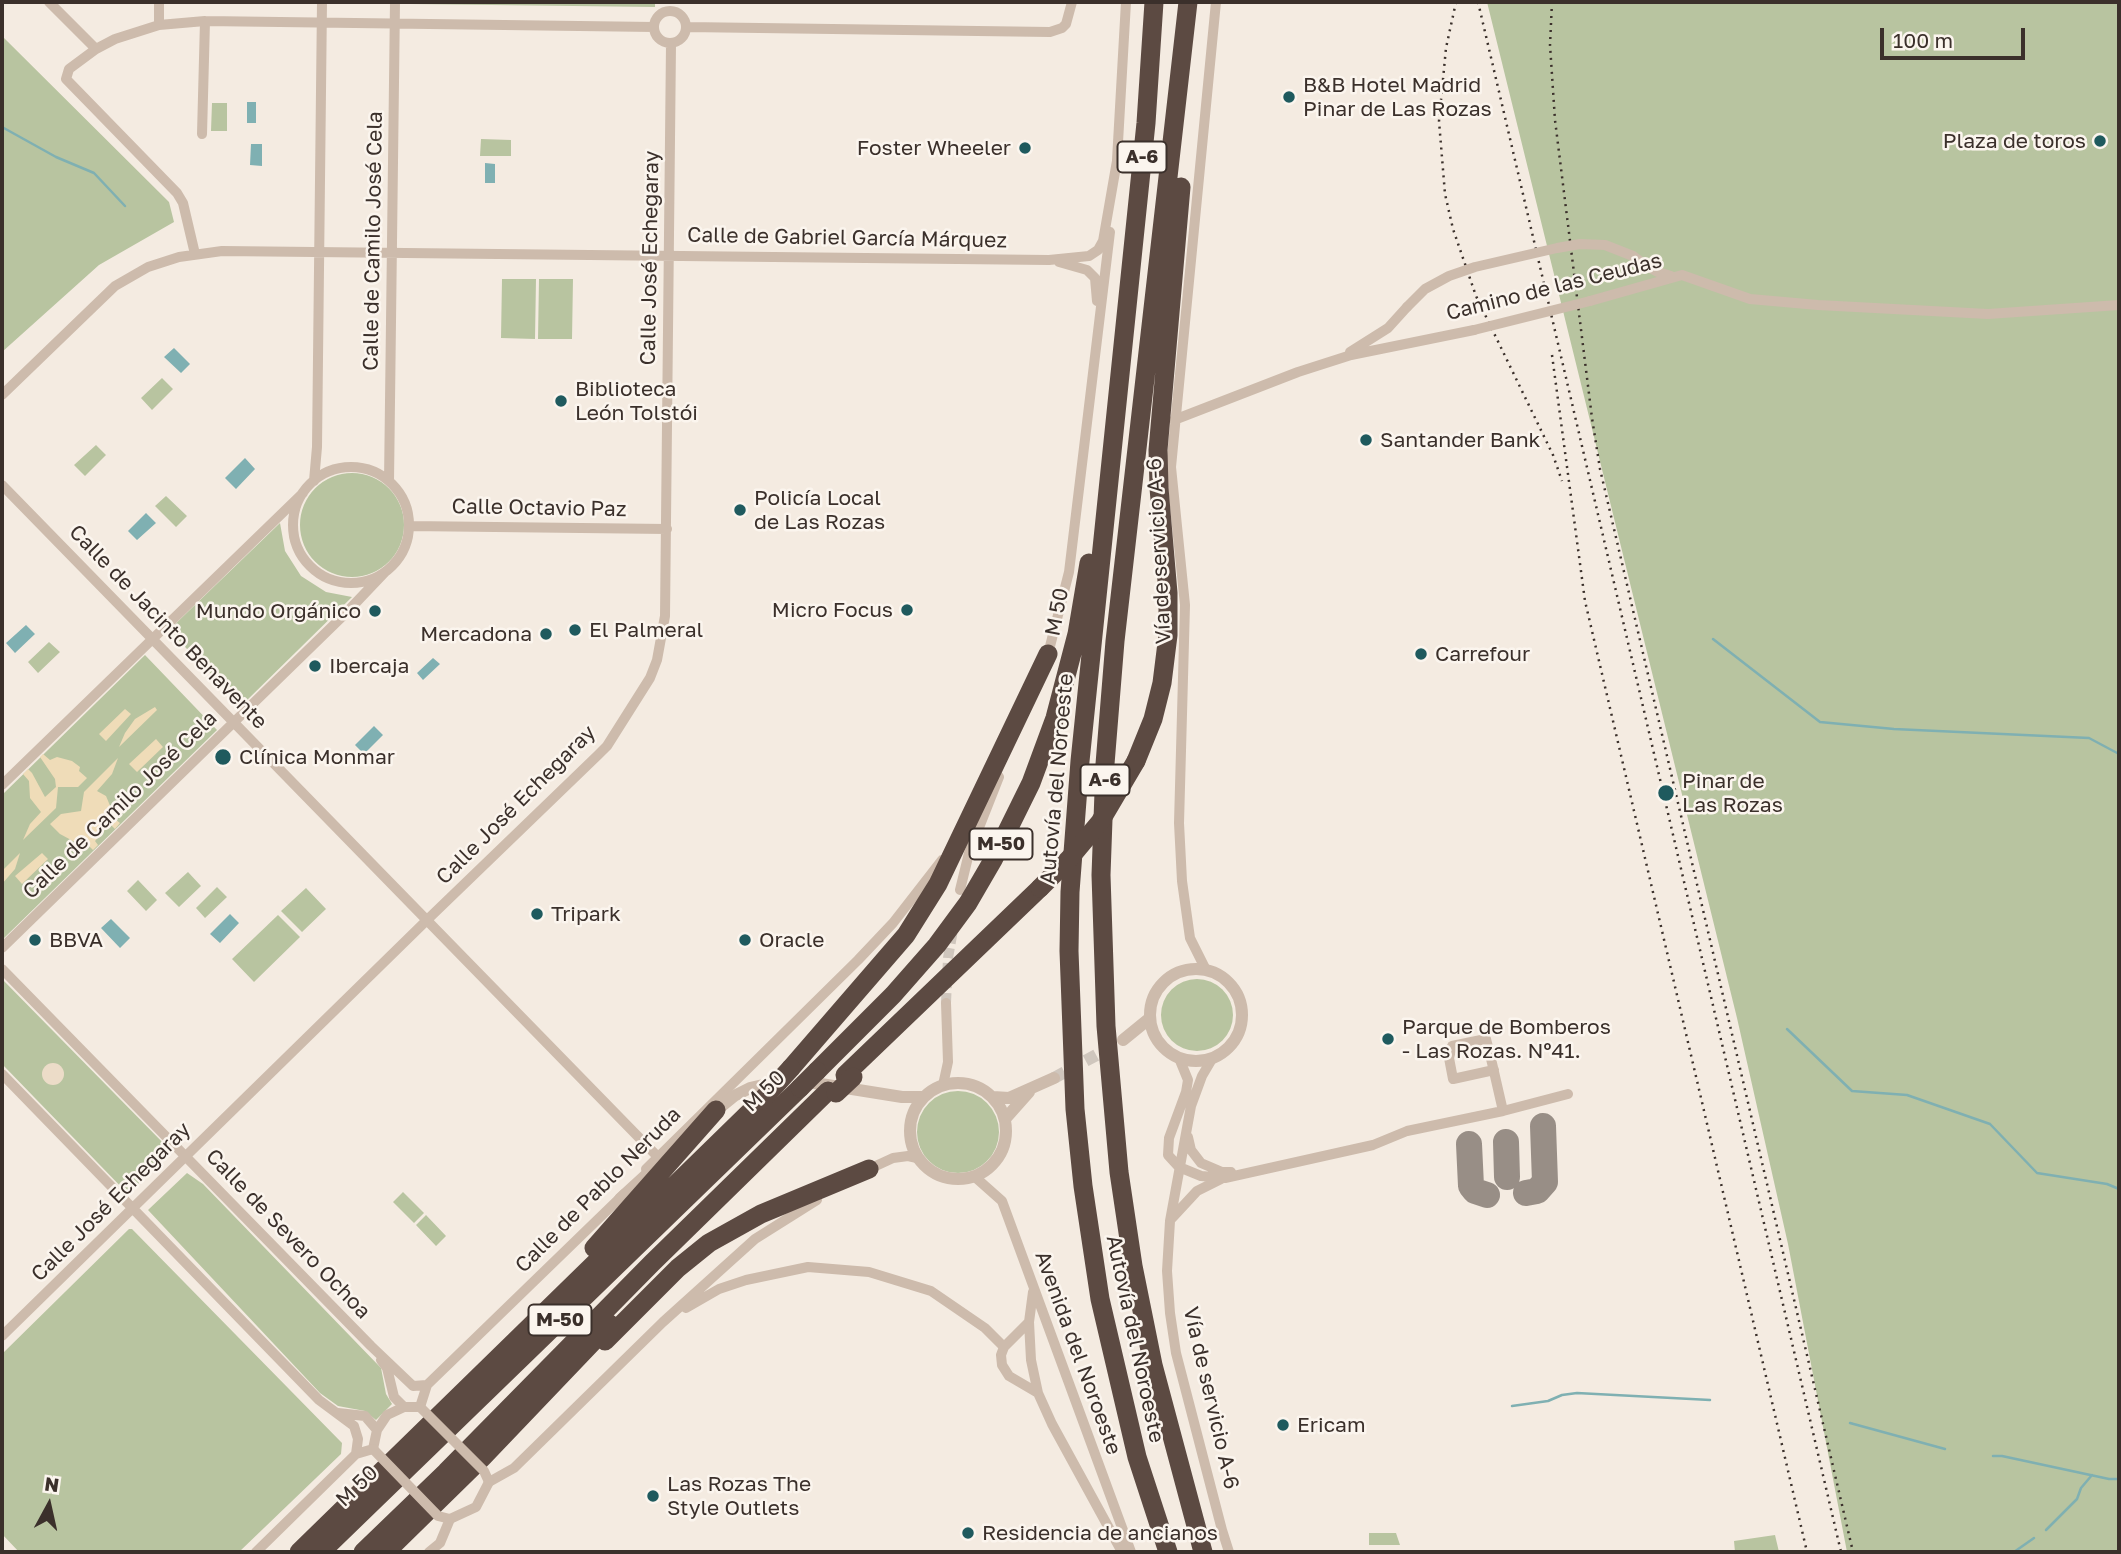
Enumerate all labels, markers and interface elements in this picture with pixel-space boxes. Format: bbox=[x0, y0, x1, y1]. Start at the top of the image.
scale bar bbox=[1883, 14, 2028, 58]
text: 100 m bbox=[1893, 27, 1953, 53]
place label: B&B Hotel Madrid Pinar de Las Rozas bbox=[1303, 72, 1492, 122]
marker: B&B Hotel Madrid Pinar de Las Rozas bbox=[1281, 89, 1297, 105]
street label: Calle de Camilo José Cela bbox=[358, 111, 388, 371]
place label: Plaza de toros bbox=[1943, 128, 2086, 154]
marker: Plaza de toros bbox=[2092, 133, 2108, 149]
place label: Foster Wheeler bbox=[857, 135, 1011, 161]
marker: Foster Wheeler bbox=[1017, 140, 1033, 156]
road number: A-6 bbox=[1118, 141, 1166, 172]
street label: Calle José Echegaray bbox=[636, 150, 664, 366]
street label: Calle de Gabriel García Márquez bbox=[687, 223, 1007, 253]
street label: Camino de las Ceudas bbox=[1443, 248, 1665, 326]
place label: Biblioteca León Tolstói bbox=[575, 376, 698, 426]
marker: Biblioteca León Tolstói bbox=[553, 393, 569, 409]
place label: Santander Bank bbox=[1380, 427, 1540, 453]
marker: Santander Bank bbox=[1358, 432, 1374, 448]
street label: Vía de servicio A-6 bbox=[1142, 457, 1176, 645]
place label: Policía Local de Las Rozas bbox=[754, 485, 885, 535]
street label: Calle Octavio Paz bbox=[451, 494, 627, 522]
marker: Policía Local de Las Rozas bbox=[732, 502, 748, 518]
street label: Calle de Jacinto Benavente bbox=[64, 520, 272, 734]
street label: M 50 bbox=[1040, 586, 1074, 638]
place label: Micro Focus bbox=[772, 597, 893, 623]
place label: Mundo Orgánico bbox=[196, 598, 361, 624]
marker: Micro Focus bbox=[899, 602, 915, 618]
marker: Mundo Orgánico bbox=[367, 603, 383, 619]
place label: El Palmeral bbox=[589, 617, 703, 643]
place label: Mercadona bbox=[420, 621, 532, 647]
marker: El Palmeral bbox=[567, 622, 583, 638]
marker: Mercadona bbox=[538, 626, 554, 642]
place label: Carrefour bbox=[1435, 641, 1530, 667]
marker: Carrefour bbox=[1413, 646, 1429, 662]
place label: Ibercaja bbox=[329, 653, 409, 679]
marker: Ibercaja bbox=[307, 658, 323, 674]
street label: Autovía del Noroeste bbox=[1035, 673, 1079, 885]
street label: Calle de Camilo José Cela bbox=[18, 706, 222, 904]
street label: Calle José Echegaray bbox=[431, 720, 601, 890]
place label: Clínica Monmar bbox=[239, 744, 395, 770]
marker: Clínica Monmar bbox=[213, 747, 233, 767]
road number: A-6 bbox=[1080, 764, 1130, 796]
place label: Pinar de Las Rozas bbox=[1682, 768, 1783, 818]
marker: Pinar de Las Rozas bbox=[1656, 783, 1676, 803]
road number: M-50 bbox=[970, 828, 1032, 860]
place label: Tripark bbox=[551, 901, 621, 927]
marker: Tripark bbox=[529, 906, 545, 922]
place label: BBVA bbox=[49, 927, 103, 953]
place label: Oracle bbox=[759, 927, 825, 953]
marker: BBVA bbox=[27, 932, 43, 948]
marker: Oracle bbox=[737, 932, 753, 948]
place label: Parque de Bomberos - Las Rozas. Nº41. bbox=[1402, 1014, 1611, 1064]
marker: Parque de Bomberos - Las Rozas. Nº41. bbox=[1380, 1031, 1396, 1047]
street label: M 50 bbox=[738, 1065, 790, 1117]
street label: Calle de Pablo Neruda bbox=[510, 1102, 686, 1278]
street label: Calle José Echegaray bbox=[26, 1117, 196, 1287]
street label: Calle de Severo Ochoa bbox=[200, 1144, 376, 1324]
street label: Autovía del Noroeste bbox=[1101, 1233, 1169, 1445]
street label: Avenida del Noroeste bbox=[1029, 1248, 1127, 1458]
road number: M-50 bbox=[528, 1304, 592, 1336]
street label: Vía de servicio A-6 bbox=[1178, 1304, 1244, 1492]
place label: Ericam bbox=[1297, 1412, 1366, 1438]
marker: Ericam bbox=[1275, 1417, 1291, 1433]
street label: M 50 bbox=[331, 1460, 383, 1512]
north arrow bbox=[14, 1470, 84, 1540]
text: N bbox=[43, 1471, 61, 1496]
place label: Las Rozas The Style Outlets bbox=[667, 1471, 811, 1521]
marker: Las Rozas The Style Outlets bbox=[645, 1488, 661, 1504]
place label: Residencia de ancianos bbox=[982, 1520, 1218, 1546]
marker: Residencia de ancianos bbox=[960, 1525, 976, 1541]

